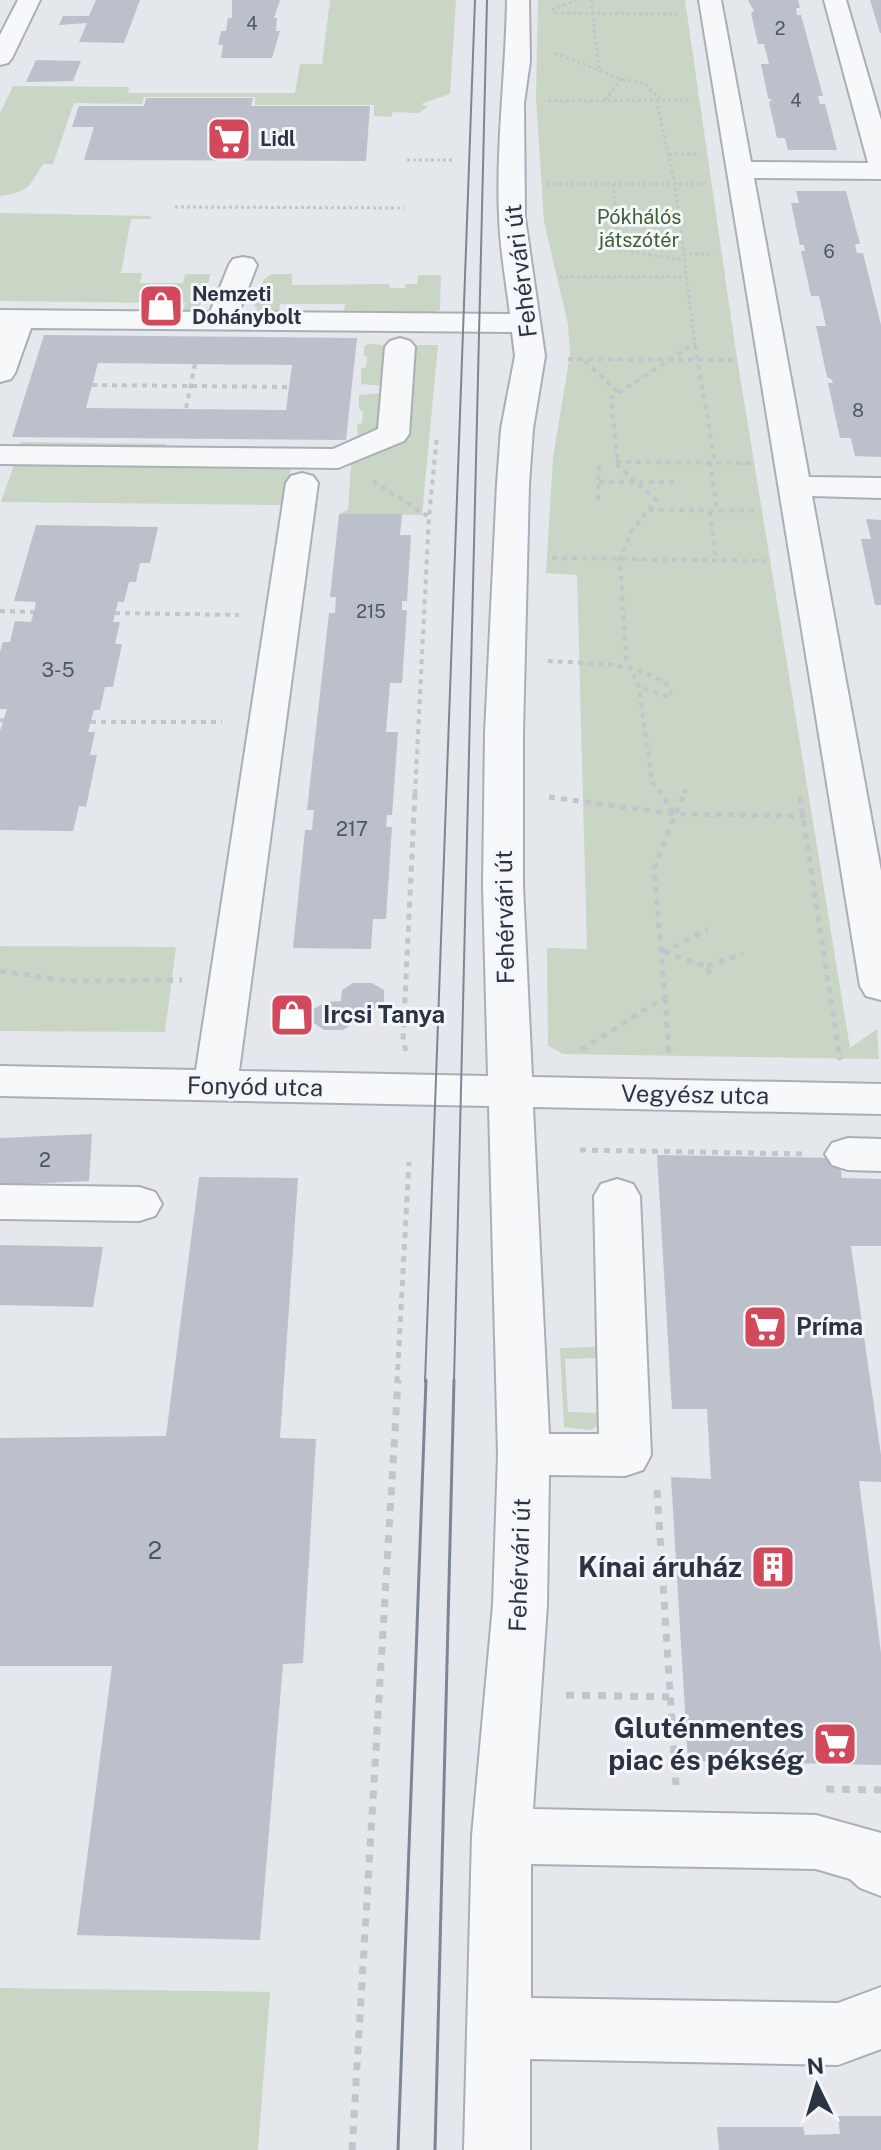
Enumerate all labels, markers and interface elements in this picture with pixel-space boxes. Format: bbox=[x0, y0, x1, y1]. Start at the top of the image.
house number: 4 bbox=[246, 13, 258, 34]
house number: 2 bbox=[775, 18, 785, 39]
house number: 4 bbox=[790, 90, 802, 111]
supermarket icon: Lidl bbox=[205, 115, 253, 163]
place label: Lidl bbox=[260, 127, 296, 151]
street label: Fehérvári út bbox=[498, 203, 542, 339]
park label: Pókhálós játszótér bbox=[597, 205, 681, 252]
house number: 6 bbox=[823, 241, 835, 262]
shop icon: Nemzeti Dohánybolt bbox=[137, 282, 185, 330]
place label: Nemzeti Dohánybolt bbox=[192, 282, 302, 329]
house number: 8 bbox=[852, 400, 864, 421]
house number: 215 bbox=[356, 601, 386, 622]
house number: 3-5 bbox=[42, 658, 74, 682]
house number: 217 bbox=[336, 817, 368, 841]
street label: Fehérvári út bbox=[489, 850, 519, 984]
shop icon: Ircsi Tanya bbox=[268, 991, 316, 1039]
place label: Ircsi Tanya bbox=[323, 1000, 445, 1028]
street label: Fonyód utca bbox=[187, 1071, 323, 1101]
street label: Vegyész utca bbox=[621, 1079, 769, 1109]
house number: 2 bbox=[39, 1148, 51, 1172]
supermarket icon: Príma bbox=[741, 1303, 789, 1351]
place label: Príma bbox=[796, 1312, 863, 1340]
street label: Fehérvári út bbox=[503, 1497, 535, 1632]
house number: 2 bbox=[148, 1536, 162, 1564]
building icon: Kínai áruház bbox=[749, 1543, 797, 1591]
place label: Kínai áruház bbox=[578, 1550, 742, 1583]
place label: Gluténmentes piac és pékség bbox=[608, 1711, 804, 1776]
supermarket icon: Gluténmentes piac és pékség bbox=[811, 1720, 859, 1768]
north arrow bbox=[777, 2046, 857, 2126]
text: N bbox=[806, 2052, 825, 2080]

